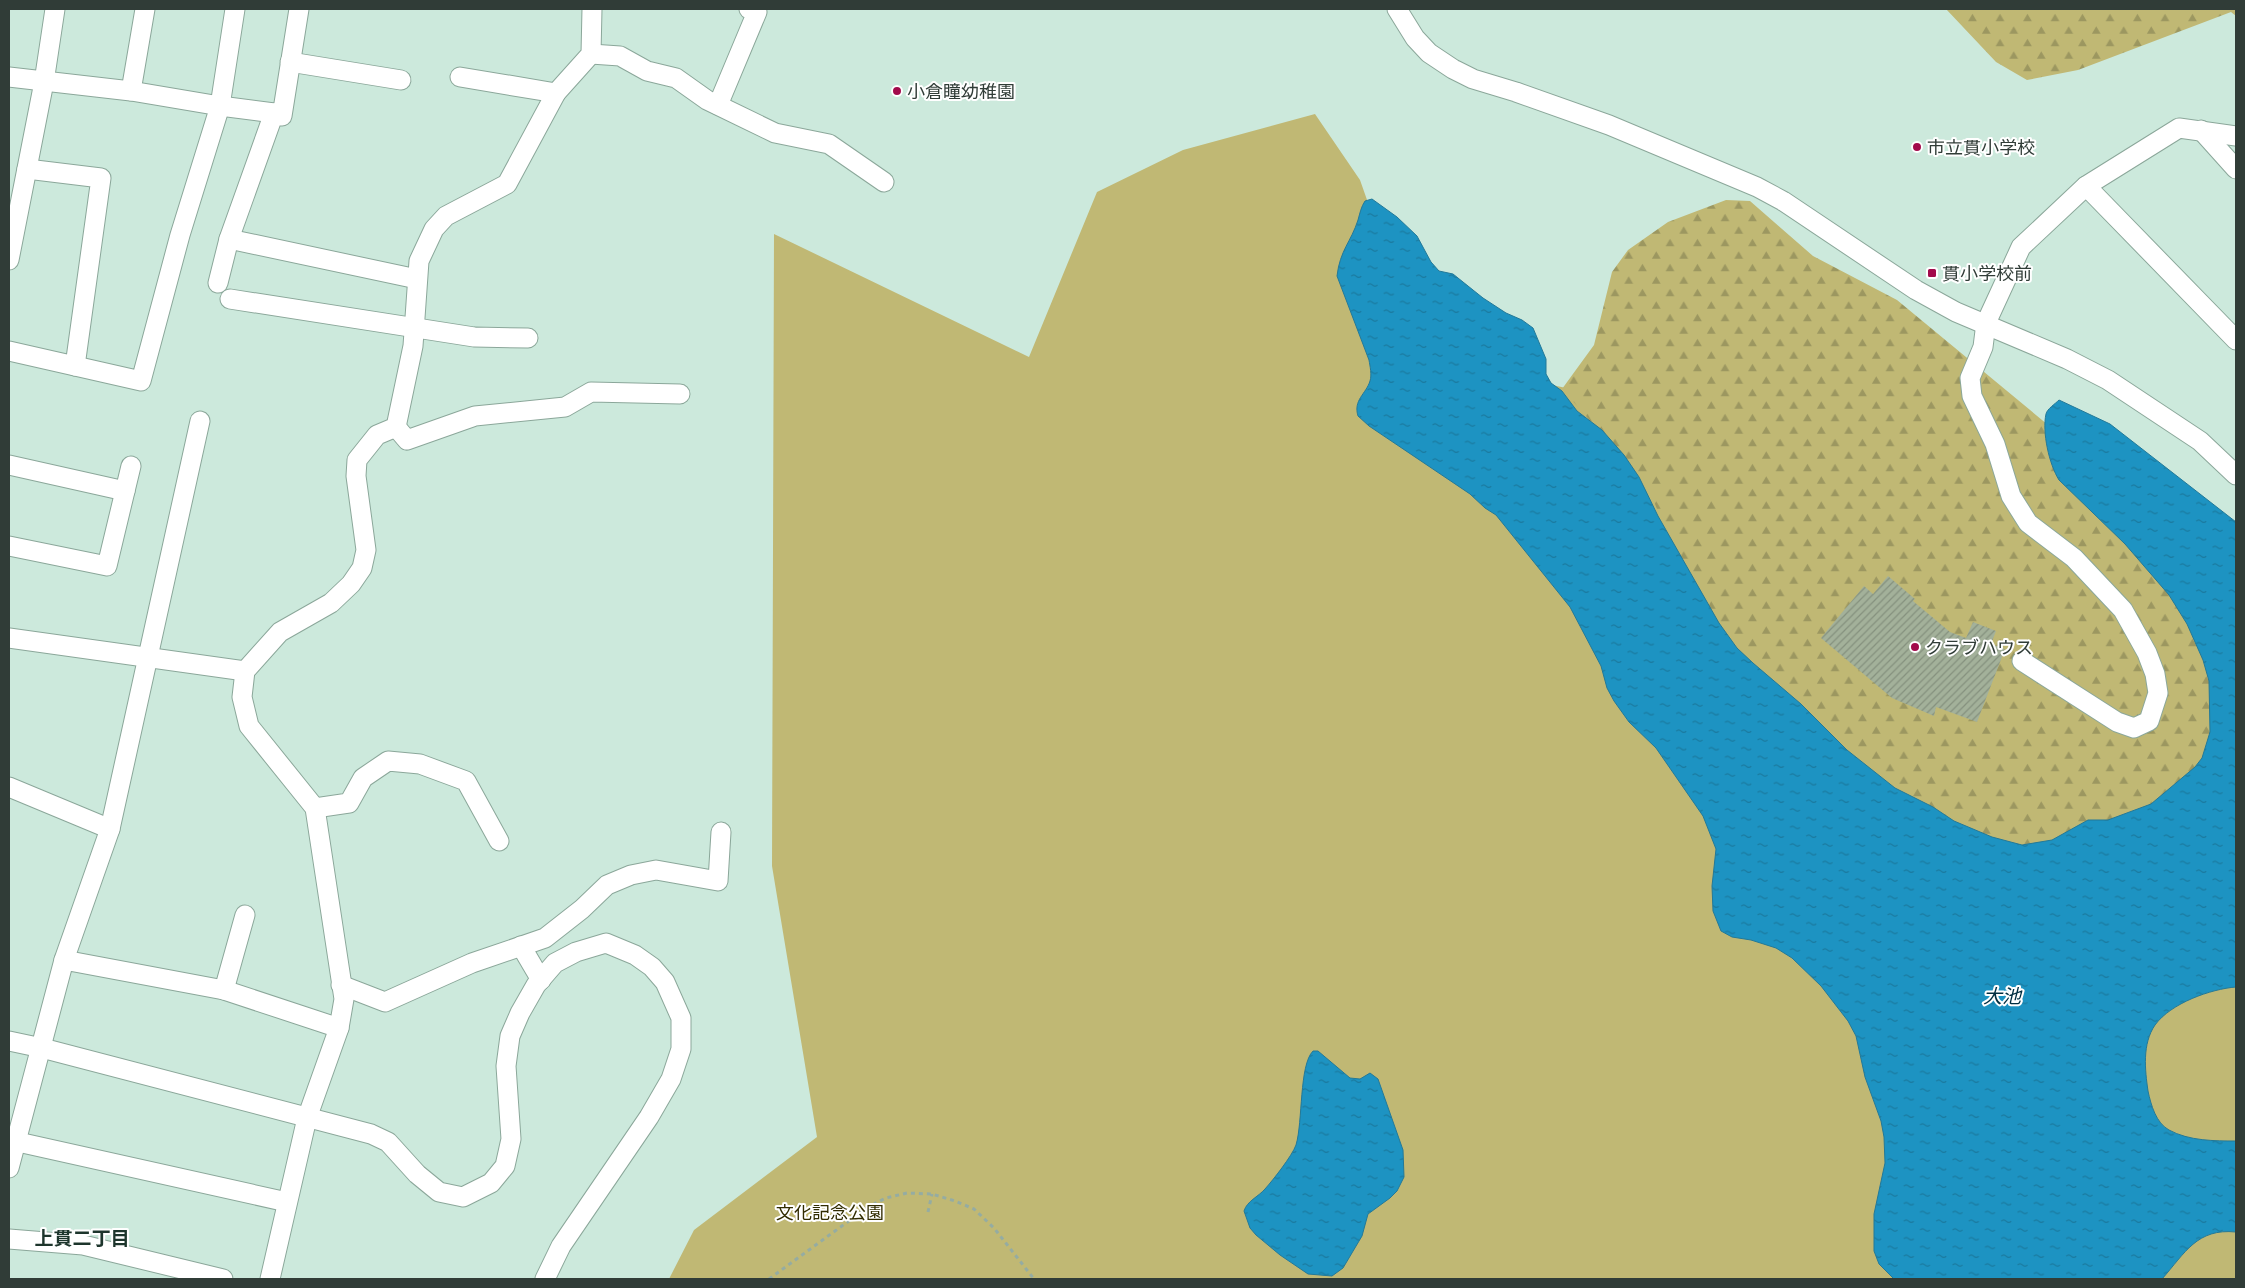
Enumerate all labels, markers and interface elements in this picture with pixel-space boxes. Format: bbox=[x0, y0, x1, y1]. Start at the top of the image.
place label: 小倉瞳幼稚園 bbox=[907, 80, 1015, 103]
marker: 小倉瞳幼稚園 bbox=[891, 85, 903, 97]
place label: 市立貫小学校 bbox=[1927, 136, 2035, 159]
marker: 市立貫小学校 bbox=[1911, 141, 1923, 153]
place label: 貫小学校前 bbox=[1942, 262, 2032, 285]
marker: 貫小学校前 bbox=[1926, 267, 1938, 279]
place label: クラブハウス bbox=[1925, 636, 2033, 659]
marker: クラブハウス bbox=[1909, 641, 1921, 653]
water label: 大池 bbox=[1983, 984, 2023, 1008]
park label: 文化記念公園 bbox=[776, 1201, 884, 1224]
district label: 上貫二丁目 bbox=[34, 1226, 130, 1250]

